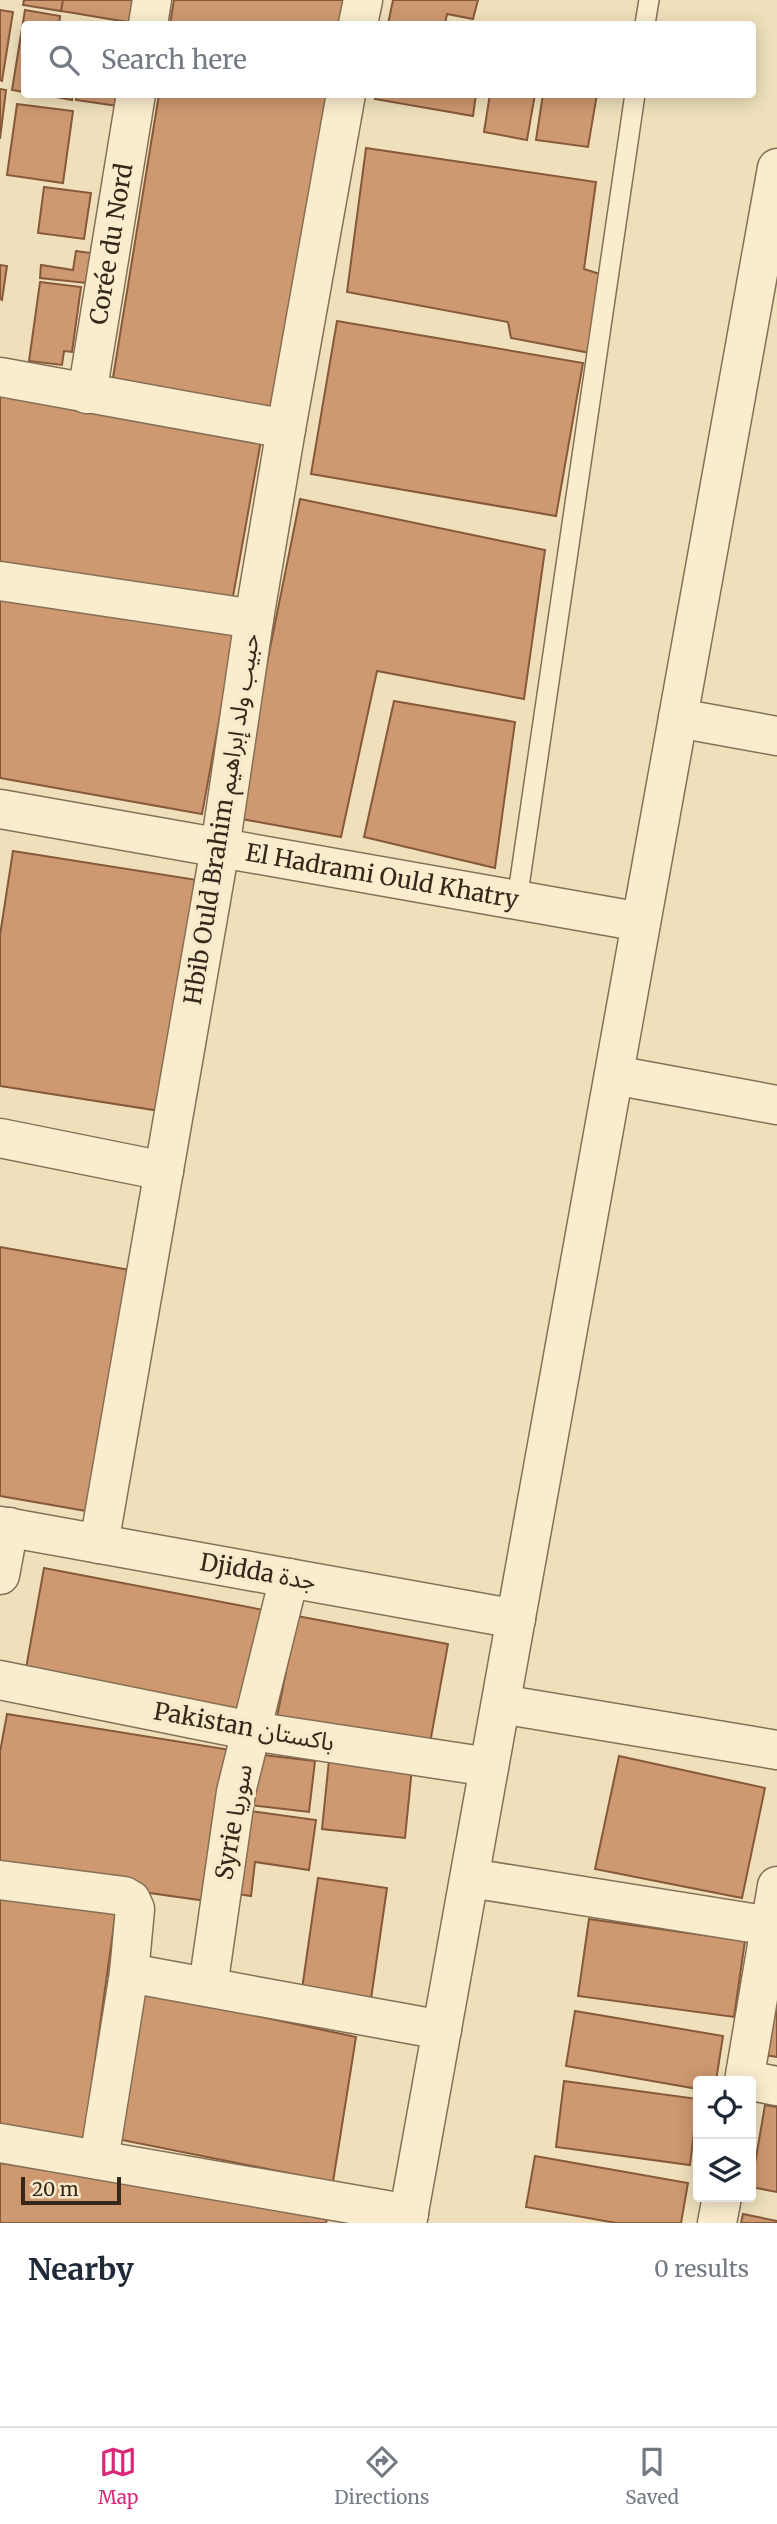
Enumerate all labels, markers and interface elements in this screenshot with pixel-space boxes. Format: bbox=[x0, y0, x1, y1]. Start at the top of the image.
search box bbox=[21, 21, 756, 98]
icon: search bbox=[45, 41, 83, 79]
text: Search here bbox=[101, 43, 247, 76]
street label: Corée du Nord bbox=[83, 161, 139, 327]
street label: Hbib Ould Brahim حبيب ولد إبراهيم bbox=[177, 631, 268, 1007]
street label: El Hadrami Ould Khatry bbox=[243, 837, 521, 915]
street label: Djidda جدة bbox=[198, 1546, 319, 1597]
street label: Pakistan باكستان bbox=[151, 1695, 337, 1758]
street label: Syrie سوريا bbox=[208, 1762, 259, 1882]
map controls bbox=[693, 2076, 756, 2202]
button: locate bbox=[693, 2076, 756, 2139]
button: layers bbox=[693, 2139, 756, 2202]
scale bar bbox=[21, 2174, 121, 2206]
text: 20 m bbox=[32, 2177, 79, 2201]
text: Nearby bbox=[28, 2250, 134, 2288]
text: 0 results bbox=[654, 2254, 749, 2283]
tab: Map bbox=[98, 2443, 138, 2509]
tab: Directions bbox=[334, 2443, 429, 2509]
tab: Saved bbox=[625, 2443, 679, 2509]

